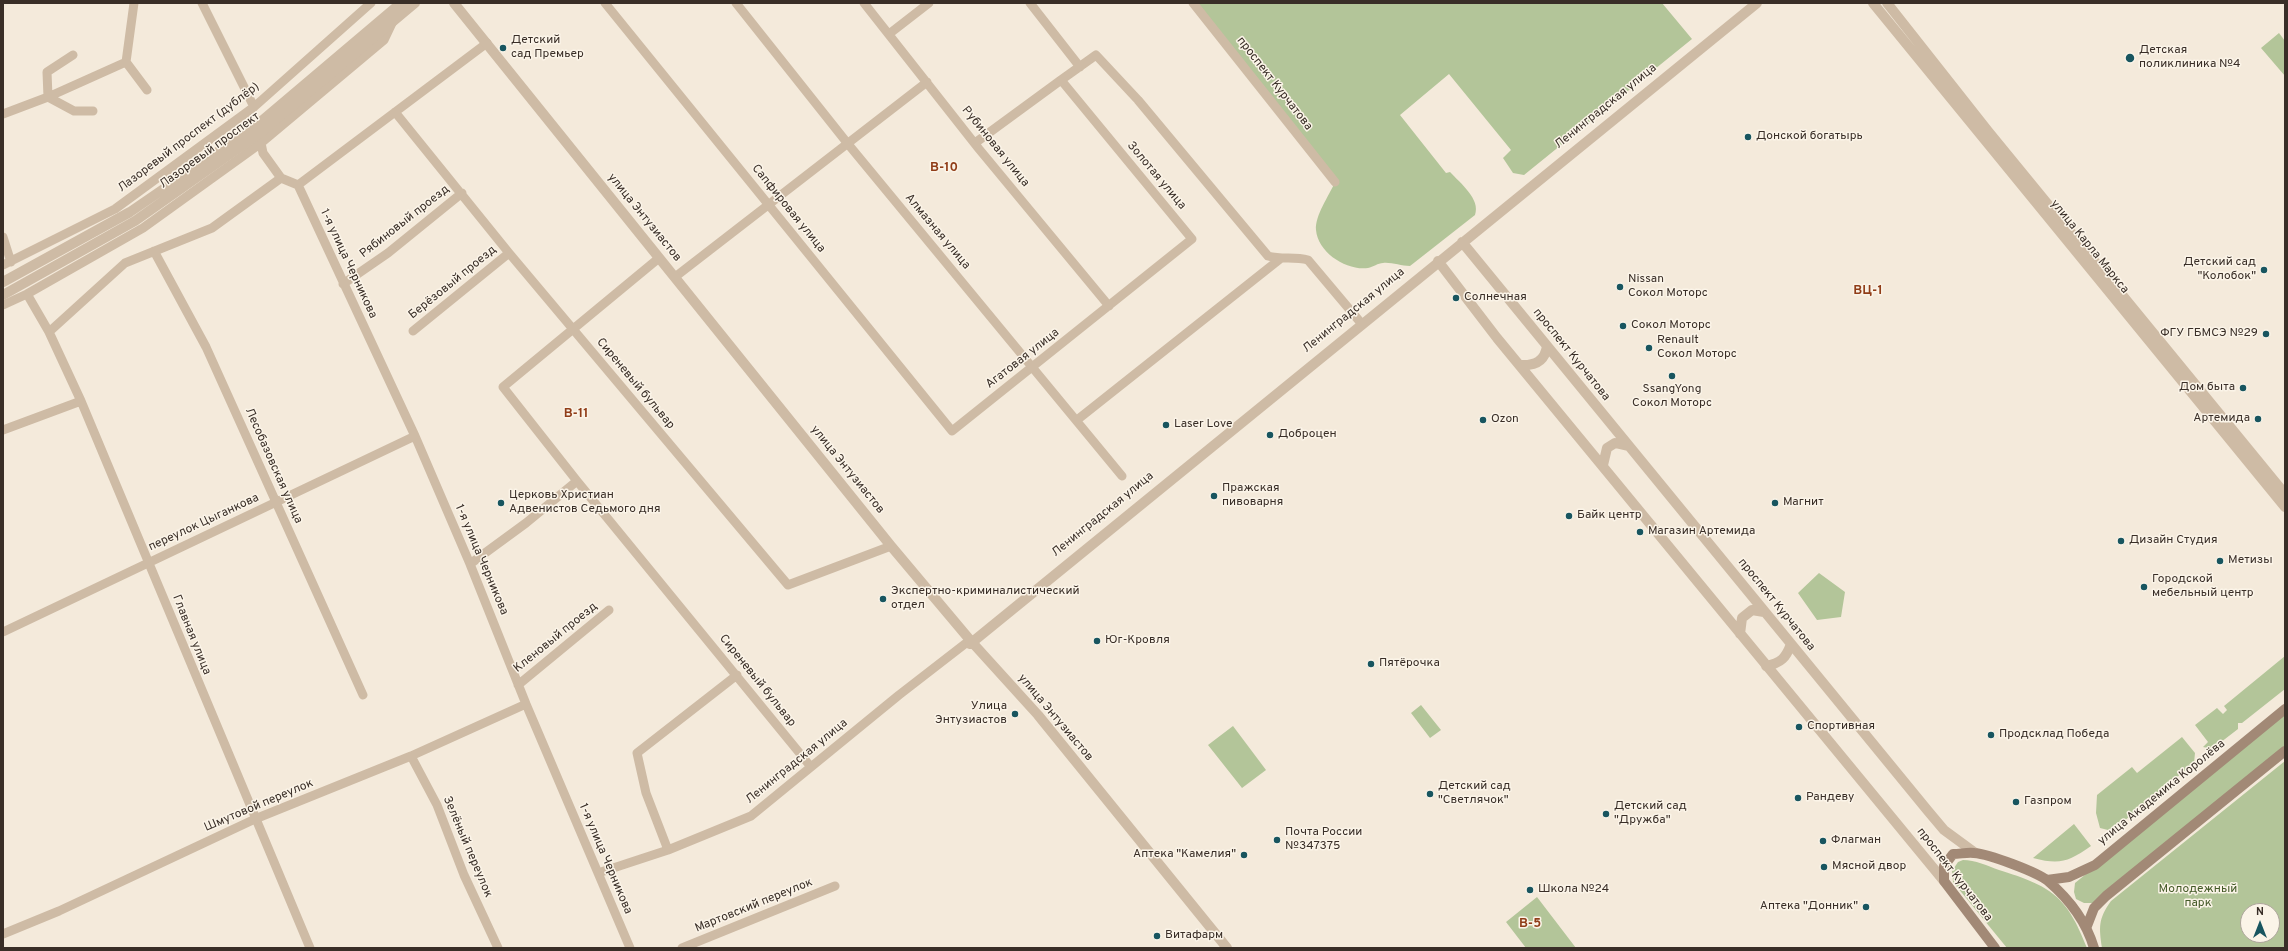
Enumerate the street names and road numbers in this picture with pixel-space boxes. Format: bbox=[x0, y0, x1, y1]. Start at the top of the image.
street label: проспект Курчатова bbox=[1233, 34, 1315, 134]
street label: Ленинградская улица bbox=[1552, 61, 1660, 153]
street label: Лазоревый проспект (дублёр) bbox=[115, 80, 263, 196]
street label: Рубиновая улица bbox=[958, 104, 1032, 190]
street label: Лазоревый проспект bbox=[157, 110, 263, 192]
street label: Золотая улица bbox=[1123, 139, 1189, 213]
street label: Сапфировая улица bbox=[748, 162, 828, 256]
street label: улица Энтузиастов bbox=[604, 171, 684, 265]
street label: Рябиновый проезд bbox=[357, 183, 453, 261]
street label: Алмазная улица bbox=[901, 191, 973, 273]
street label: улица Карла Маркса bbox=[2047, 197, 2131, 297]
street label: 1-я улица Черникова bbox=[316, 207, 380, 321]
street label: Берёзовый проезд bbox=[406, 243, 500, 323]
street label: Ленинградская улица bbox=[1300, 265, 1408, 357]
street label: проспект Курчатова bbox=[1529, 306, 1613, 404]
street label: Агатовая улица bbox=[983, 326, 1063, 392]
street label: Сиреневый бульвар bbox=[593, 336, 677, 432]
street label: Лесобазовская улица bbox=[241, 406, 305, 526]
street label: улица Энтузиастов bbox=[807, 423, 887, 517]
street label: Ленинградская улица bbox=[1049, 469, 1157, 561]
street label: переулок Цыганкова bbox=[146, 491, 262, 555]
street label: 1-я улица Черникова bbox=[451, 502, 511, 618]
street label: проспект Курчатова bbox=[1734, 556, 1818, 654]
street label: Главная улица bbox=[168, 593, 214, 677]
street label: Кленовый проезд bbox=[511, 600, 601, 676]
street label: Сиреневый бульвар bbox=[715, 632, 799, 730]
street label: улица Энтузиастов bbox=[1014, 672, 1096, 764]
street label: Ленинградская улица bbox=[743, 716, 851, 808]
street label: улица Академика Королёва bbox=[2095, 737, 2229, 849]
street label: Шмутовой переулок bbox=[202, 776, 316, 836]
street label: Зелёный переулок bbox=[439, 794, 495, 900]
street label: 1-я улица Черникова bbox=[575, 801, 635, 917]
street label: проспект Курчатова bbox=[1913, 825, 1995, 925]
street label: Мартовский переулок bbox=[693, 876, 815, 936]

